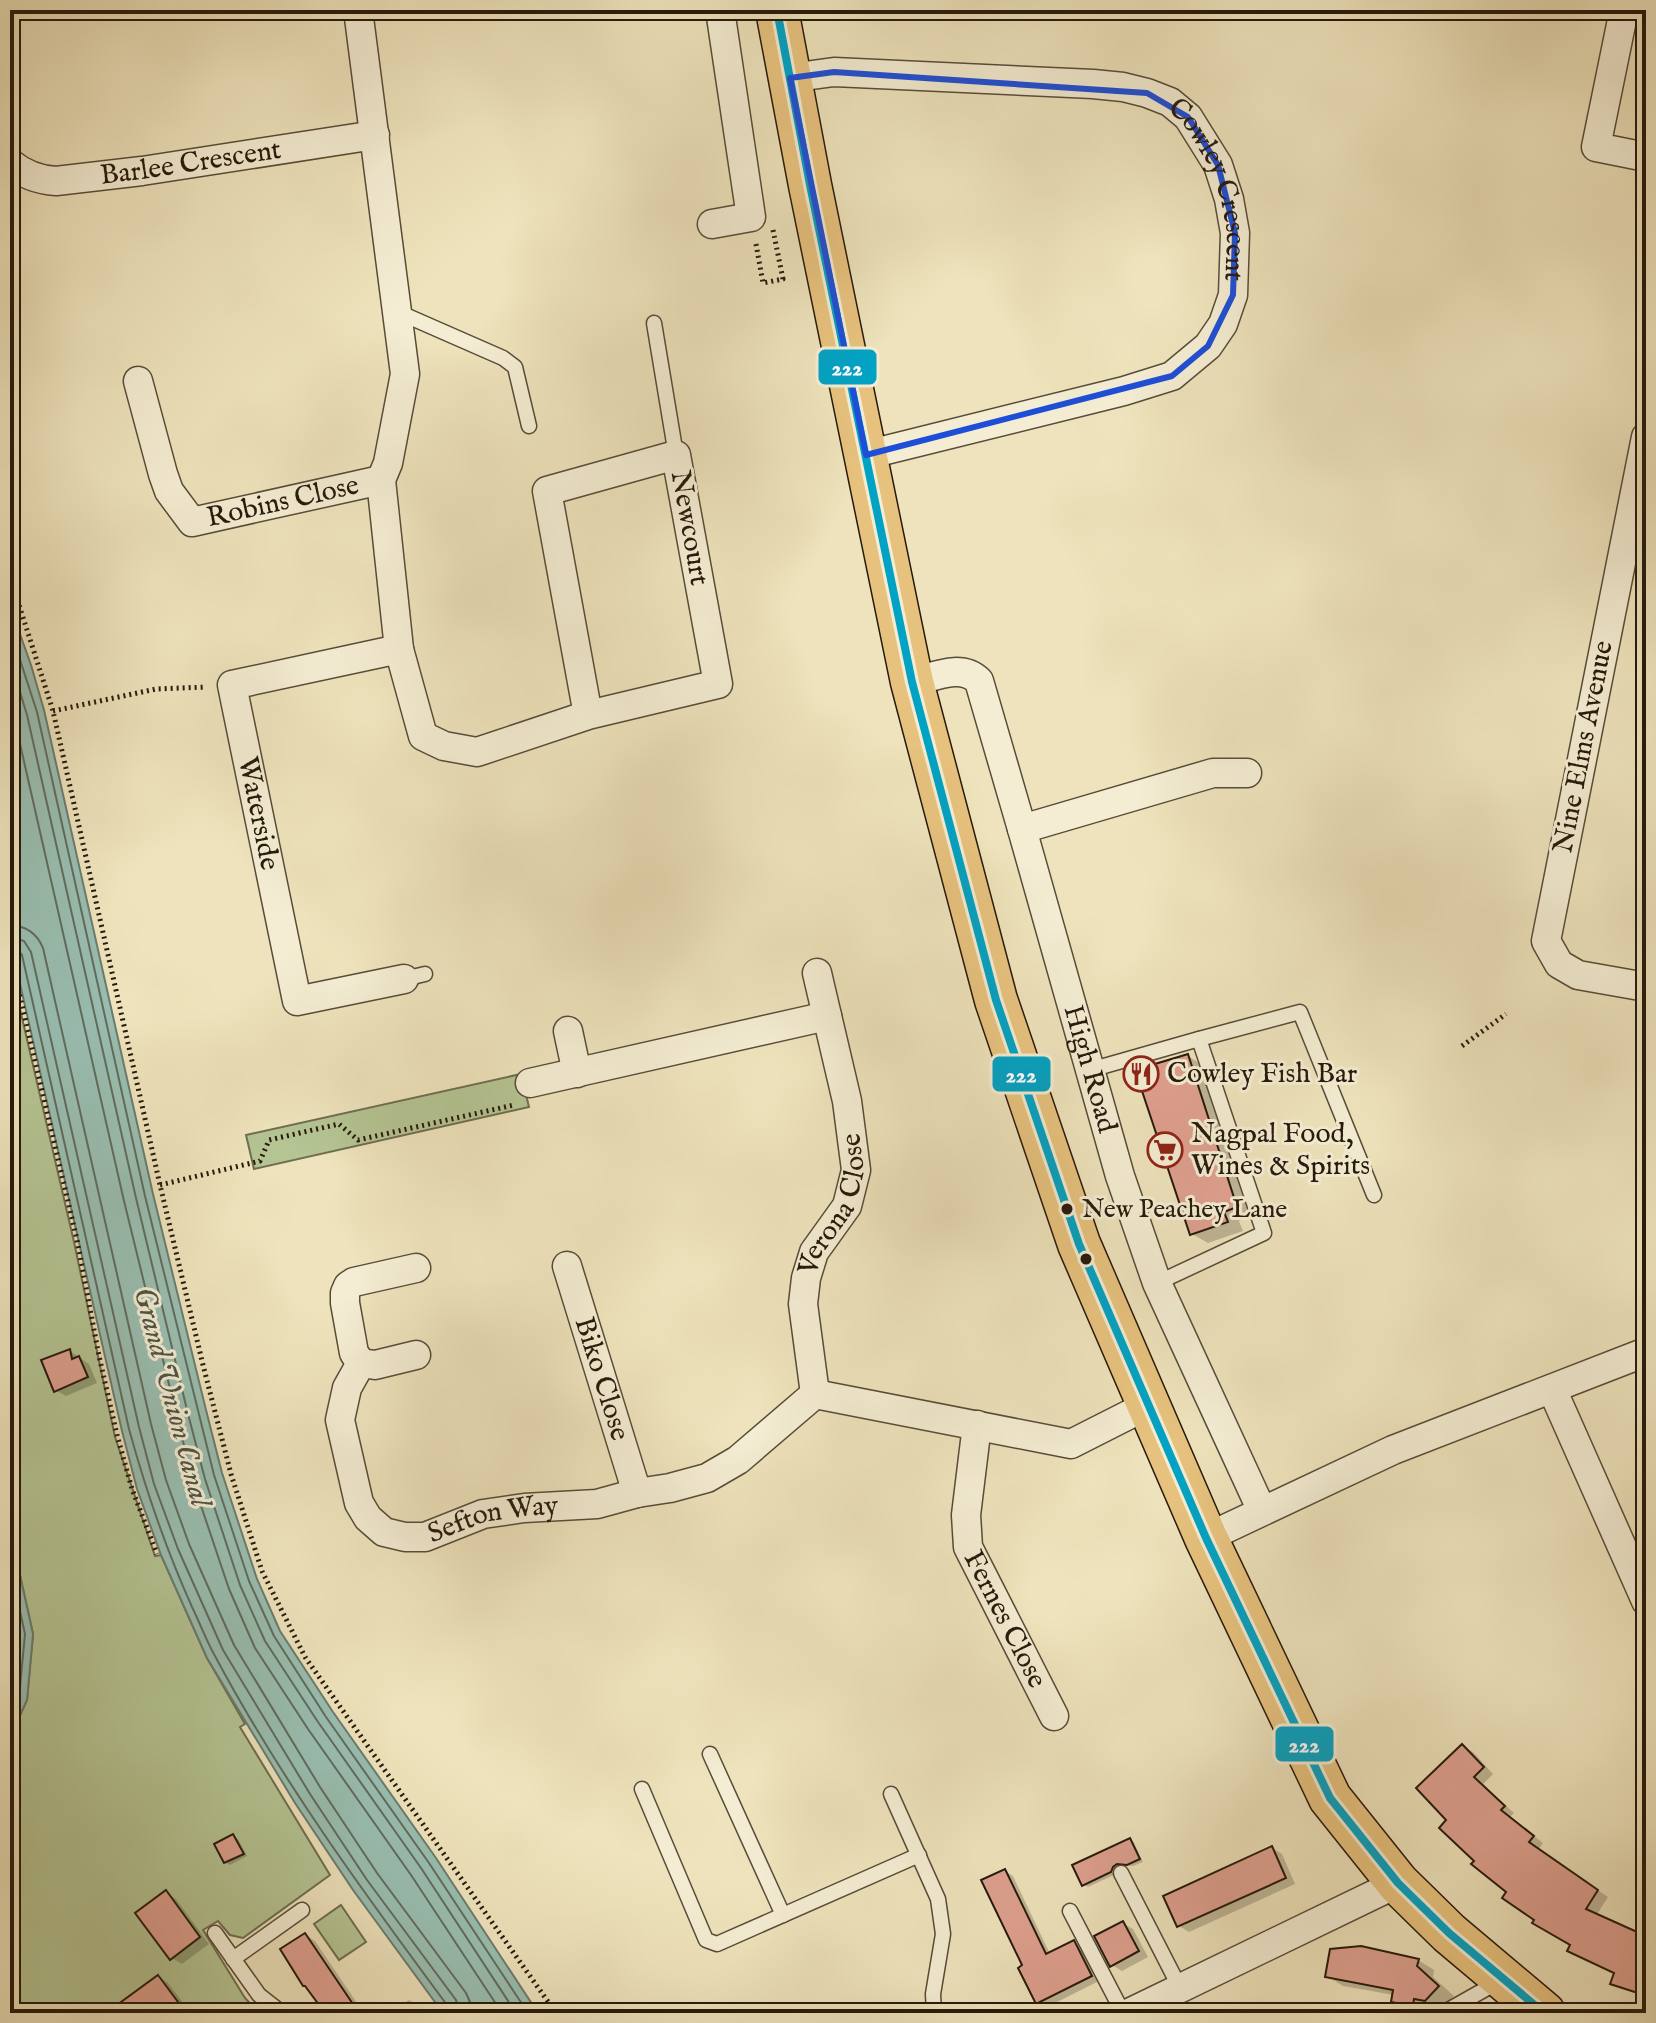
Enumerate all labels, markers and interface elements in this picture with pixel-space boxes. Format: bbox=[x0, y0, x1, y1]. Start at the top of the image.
street label: Cowley Crescent bbox=[1161, 90, 1253, 282]
street label: Barlee Crescent bbox=[98, 132, 284, 193]
line badge: 222 bbox=[817, 348, 878, 386]
text: 222 bbox=[832, 355, 862, 383]
street label: Robins Close bbox=[203, 468, 362, 536]
street label: Newcourt bbox=[662, 468, 716, 589]
street label: Nine Elms Avenue bbox=[1546, 638, 1622, 856]
street label: Waterside bbox=[230, 754, 287, 873]
street label: High Road bbox=[1055, 1001, 1124, 1137]
line badge: 222 bbox=[991, 1055, 1052, 1093]
restaurant icon: Cowley Fish Bar bbox=[1122, 1055, 1160, 1093]
place label: Cowley Fish Bar bbox=[1167, 1057, 1357, 1092]
text: 222 bbox=[1006, 1062, 1036, 1090]
place label: Nagpal Food, Wines & Spirits bbox=[1191, 1117, 1370, 1184]
street label: Verona Close bbox=[790, 1131, 873, 1280]
supermarket icon: Nagpal Food, Wines & Spirits bbox=[1146, 1131, 1184, 1169]
place label: New Peachey Lane bbox=[1082, 1193, 1287, 1226]
marker: New Peachey Lane bbox=[1059, 1201, 1075, 1217]
unlabelled marker bbox=[1078, 1251, 1094, 1267]
water label: Grand Union Canal bbox=[123, 1283, 219, 1514]
street label: Biko Close bbox=[566, 1313, 637, 1445]
street label: Sefton Way bbox=[423, 1489, 559, 1552]
street label: Fernes Close bbox=[955, 1545, 1054, 1694]
line badge: 222 bbox=[1274, 1725, 1335, 1763]
text: 222 bbox=[1289, 1732, 1319, 1760]

